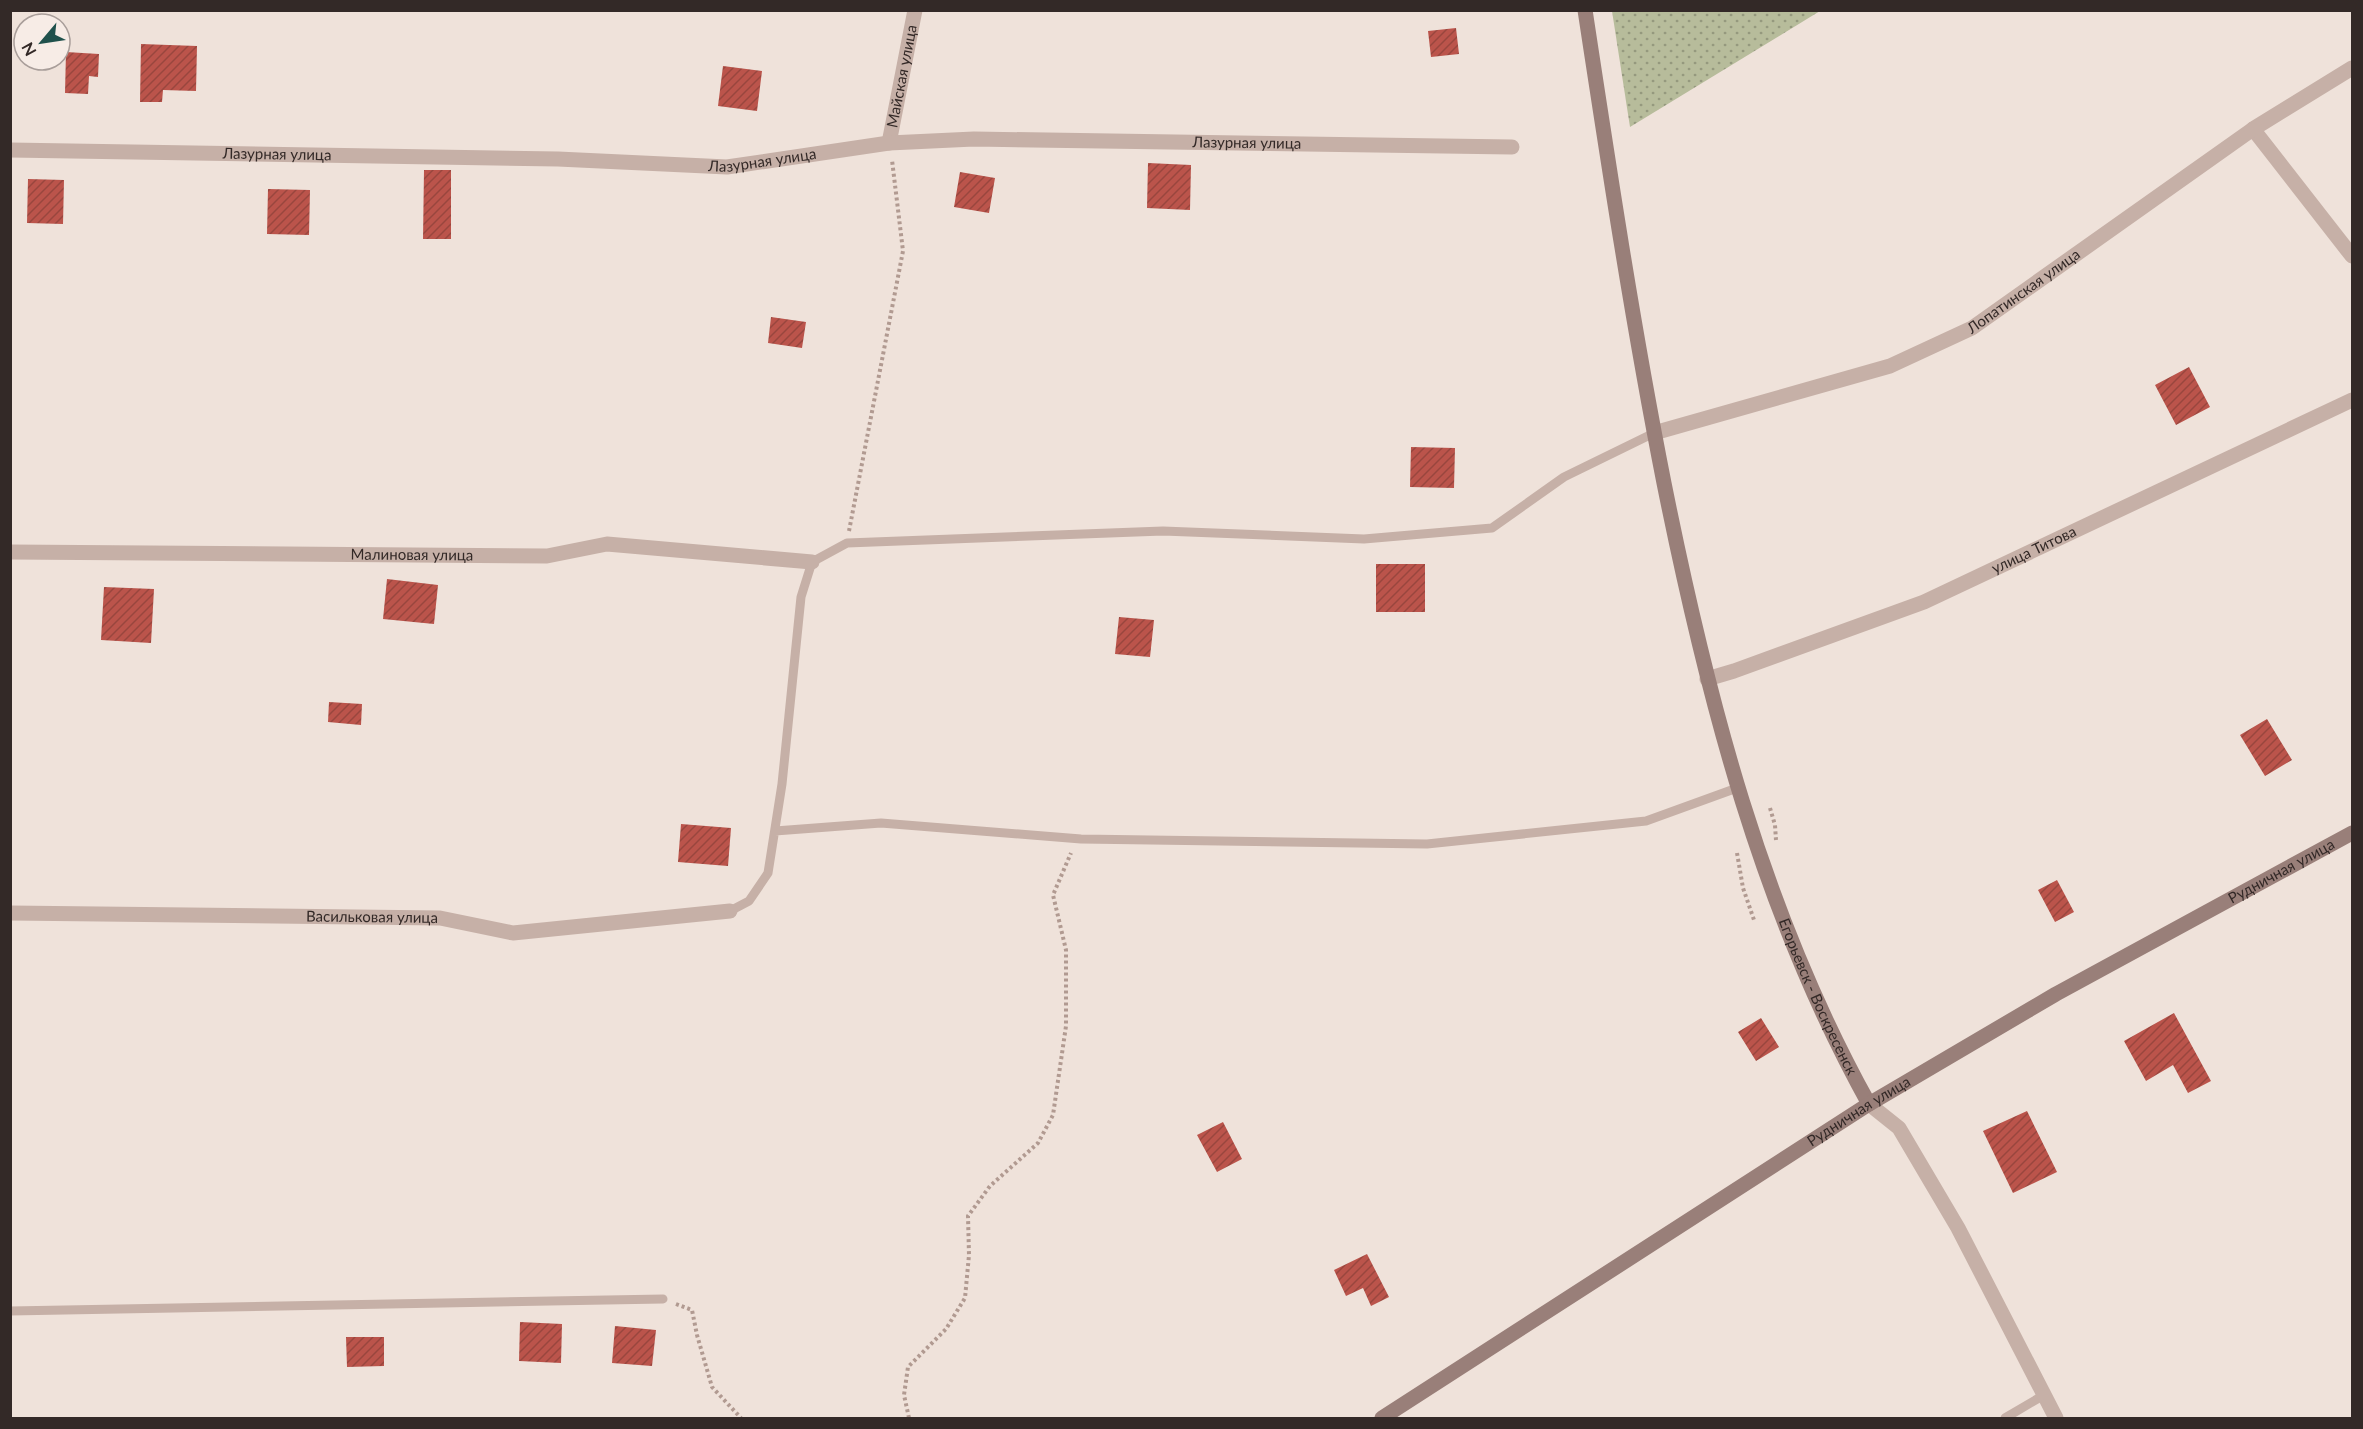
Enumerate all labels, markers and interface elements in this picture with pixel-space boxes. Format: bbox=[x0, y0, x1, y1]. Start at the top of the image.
north arrow bbox=[12, 12, 72, 72]
street label: Майская улица bbox=[882, 23, 920, 129]
text: N bbox=[17, 40, 40, 60]
street label: Лазурная улица bbox=[1191, 132, 1301, 152]
street label: Лазурная улица bbox=[221, 143, 332, 163]
street label: Лазурная улица bbox=[707, 144, 817, 175]
street label: Лопатинская улица bbox=[1962, 244, 2083, 337]
street label: улица Титова bbox=[1988, 522, 2079, 577]
street label: Малиновая улица bbox=[351, 545, 473, 563]
street label: Рудничная улица bbox=[2225, 834, 2337, 907]
street label: Васильковая улица bbox=[306, 906, 438, 926]
street label: Егорьевск - Воскресенск bbox=[1776, 915, 1862, 1078]
street label: Рудничная улица bbox=[1803, 1072, 1913, 1150]

